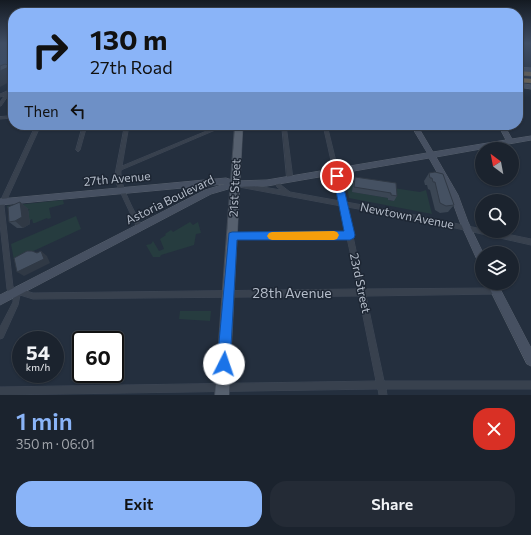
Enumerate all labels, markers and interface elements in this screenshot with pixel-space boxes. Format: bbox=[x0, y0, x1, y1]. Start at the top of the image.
text: 130 m bbox=[90, 22, 167, 56]
icon: right bbox=[24, 24, 76, 76]
text: 27th Road bbox=[90, 56, 173, 78]
icon: left bbox=[67, 100, 89, 122]
text: Then bbox=[24, 102, 59, 120]
north arrow bbox=[475, 142, 519, 186]
map controls bbox=[475, 142, 519, 290]
street label: 21st Street bbox=[225, 158, 243, 217]
pin bbox=[320, 159, 354, 193]
icon: arrive bbox=[326, 165, 348, 187]
street label: 27th Avenue bbox=[83, 168, 151, 188]
street label: Astoria Boulevard bbox=[123, 172, 216, 227]
button: search bbox=[475, 194, 519, 238]
street label: Newtown Avenue bbox=[359, 199, 455, 231]
button: layers bbox=[475, 246, 519, 290]
street label: 23rd Street bbox=[348, 251, 374, 314]
street label: 28th Avenue bbox=[252, 284, 332, 301]
speed limit sign: 60 bbox=[72, 331, 124, 383]
text: 54 bbox=[26, 340, 50, 364]
position arrow bbox=[203, 343, 245, 385]
text: km/h bbox=[26, 361, 50, 373]
text: 1 min bbox=[16, 406, 73, 435]
button: close bbox=[473, 408, 515, 450]
text: 350 m · 06:01 bbox=[16, 436, 95, 452]
button: Exit bbox=[16, 481, 262, 527]
button: Share bbox=[270, 481, 515, 527]

